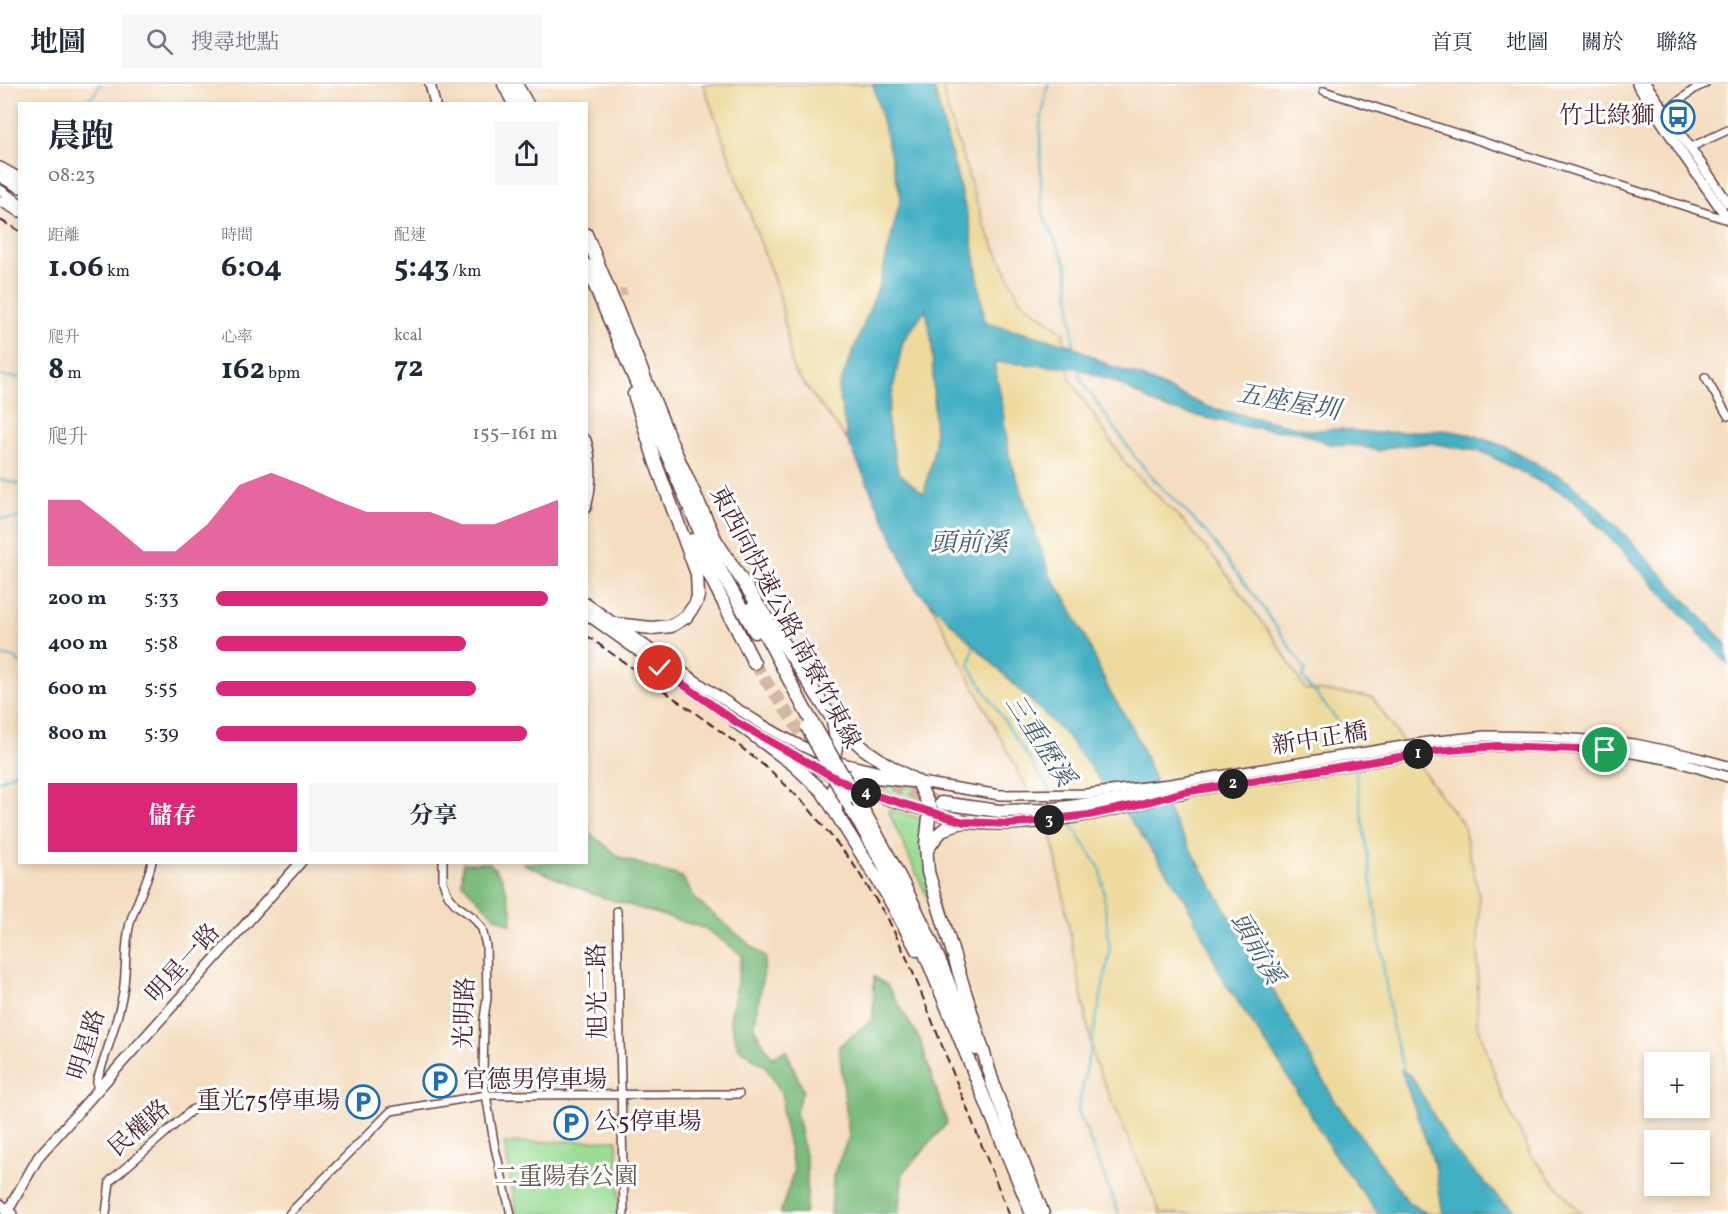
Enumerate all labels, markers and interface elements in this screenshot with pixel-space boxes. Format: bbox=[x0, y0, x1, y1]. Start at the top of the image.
search box bbox=[122, 14, 542, 68]
text: 地圖 bbox=[30, 24, 86, 63]
icon: search bbox=[143, 25, 176, 58]
text: 搜尋地點 bbox=[191, 28, 279, 59]
text: 首頁 bbox=[1431, 29, 1473, 58]
text: 地圖 bbox=[1506, 29, 1548, 58]
text: 關於 bbox=[1581, 29, 1623, 58]
text: 聯絡 bbox=[1656, 29, 1698, 58]
bus stop icon: 竹北綠獅 bbox=[1660, 99, 1696, 135]
place label: 竹北綠獅 bbox=[1559, 100, 1655, 134]
text: 晨跑 bbox=[48, 116, 114, 162]
button: share bbox=[495, 122, 558, 185]
text: 08:23 bbox=[48, 162, 95, 190]
text: 距離 bbox=[48, 225, 80, 247]
text: 時間 bbox=[221, 225, 253, 247]
text: 配速 bbox=[394, 225, 426, 247]
text: 1.06 bbox=[48, 247, 104, 289]
text: 6:04 bbox=[221, 247, 282, 289]
text: 5:43 bbox=[394, 247, 449, 289]
text: km bbox=[104, 261, 130, 283]
text: /km bbox=[449, 261, 481, 283]
text: kcal bbox=[394, 325, 422, 347]
text: 爬升 bbox=[48, 327, 80, 349]
text: 心率 bbox=[221, 327, 253, 349]
text: 72 bbox=[394, 347, 424, 389]
text: 8 bbox=[48, 349, 64, 391]
text: 162 bbox=[221, 349, 265, 391]
text: m bbox=[64, 363, 82, 385]
text: bpm bbox=[265, 363, 300, 385]
water label: 五座屋圳 bbox=[1234, 376, 1346, 430]
text: 155–161 m bbox=[472, 420, 558, 448]
text: 爬升 bbox=[48, 424, 88, 452]
street label: 東西向快速公路 南寮竹東線 bbox=[700, 481, 868, 755]
water label: 頭前溪 bbox=[930, 526, 1011, 562]
text: 200 m bbox=[48, 585, 106, 613]
text: 5:33 bbox=[144, 585, 179, 613]
text: 400 m bbox=[48, 630, 108, 658]
text: 5:58 bbox=[144, 630, 178, 658]
pin bbox=[634, 642, 685, 693]
icon: check bbox=[643, 651, 676, 684]
text: 600 m bbox=[48, 675, 107, 703]
text: 5:55 bbox=[144, 675, 178, 703]
water label: 三重歷溪 bbox=[996, 688, 1084, 797]
street label: 新中正橋 bbox=[1270, 716, 1370, 764]
text: 800 m bbox=[48, 720, 107, 748]
text: 5:39 bbox=[144, 720, 179, 748]
pin bbox=[1579, 724, 1630, 775]
icon: arrive bbox=[1588, 733, 1621, 766]
pin: 1 bbox=[1403, 739, 1433, 769]
text: 1 bbox=[1415, 743, 1421, 765]
pin: 2 bbox=[1218, 769, 1248, 799]
text: 2 bbox=[1229, 773, 1237, 795]
pin: 4 bbox=[851, 778, 881, 808]
text: 4 bbox=[861, 782, 871, 804]
button: 儲存 bbox=[48, 783, 297, 852]
button: 分享 bbox=[309, 783, 558, 852]
pin: 3 bbox=[1034, 805, 1064, 835]
text: 3 bbox=[1045, 809, 1053, 831]
water label: 頭前溪 bbox=[1221, 906, 1293, 994]
street label: 明星一路 bbox=[139, 917, 229, 1011]
street label: 旭光二路 bbox=[581, 943, 617, 1039]
street label: 光明路 bbox=[448, 976, 484, 1050]
street label: 明星路 bbox=[61, 1006, 115, 1084]
map controls bbox=[1644, 1052, 1710, 1196]
button: + bbox=[1644, 1052, 1710, 1118]
parking icon: 官德男停車場 bbox=[422, 1063, 458, 1099]
place label: 官德男停車場 bbox=[463, 1064, 607, 1098]
parking icon: 重光75停車場 bbox=[345, 1084, 381, 1120]
place label: 重光75停車場 bbox=[197, 1085, 340, 1119]
street label: 民權路 bbox=[102, 1093, 178, 1165]
parking icon: 公5停車場 bbox=[553, 1105, 589, 1141]
place label: 公5停車場 bbox=[594, 1106, 702, 1140]
button: − bbox=[1644, 1130, 1710, 1196]
park label: 二重陽春公園 bbox=[494, 1161, 638, 1195]

